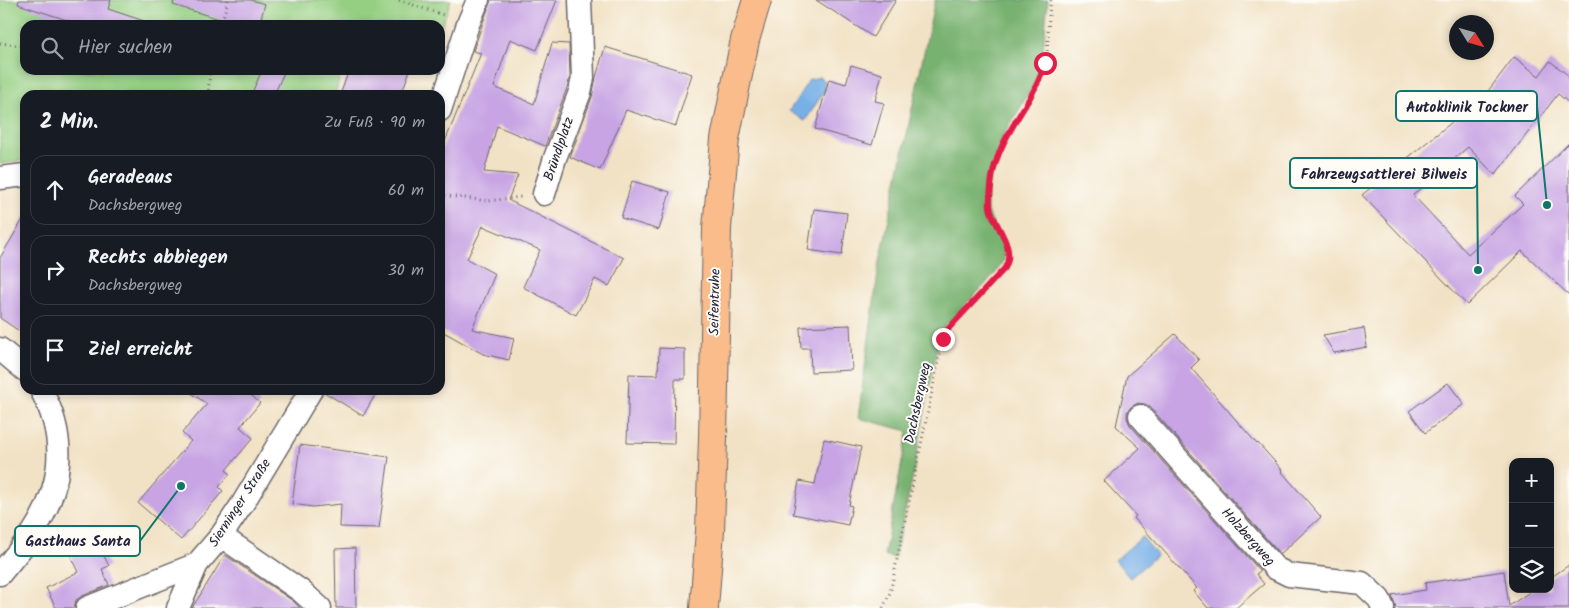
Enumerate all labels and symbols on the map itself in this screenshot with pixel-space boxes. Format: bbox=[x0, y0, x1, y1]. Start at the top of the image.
north arrow bbox=[1449, 15, 1494, 60]
route start bbox=[1034, 52, 1057, 75]
callout: Autoklinik Tockner bbox=[1396, 91, 1537, 121]
text: Autoklinik Tockner bbox=[1406, 96, 1528, 120]
street label: Bründlplatz bbox=[538, 114, 580, 184]
callout: Fahrzeugsattlerei Bilweis bbox=[1290, 158, 1477, 188]
text: Fahrzeugsattlerei Bilweis bbox=[1301, 163, 1467, 187]
street label: Seifentruhe bbox=[703, 268, 727, 336]
route end bbox=[932, 328, 955, 351]
street label: Dachsbergweg bbox=[899, 360, 937, 446]
street label: Sierninger Straße bbox=[203, 454, 277, 552]
street label: Holzbergweg bbox=[1216, 503, 1280, 571]
callout: Gasthaus Santa bbox=[15, 526, 140, 556]
text: Gasthaus Santa bbox=[25, 530, 131, 554]

